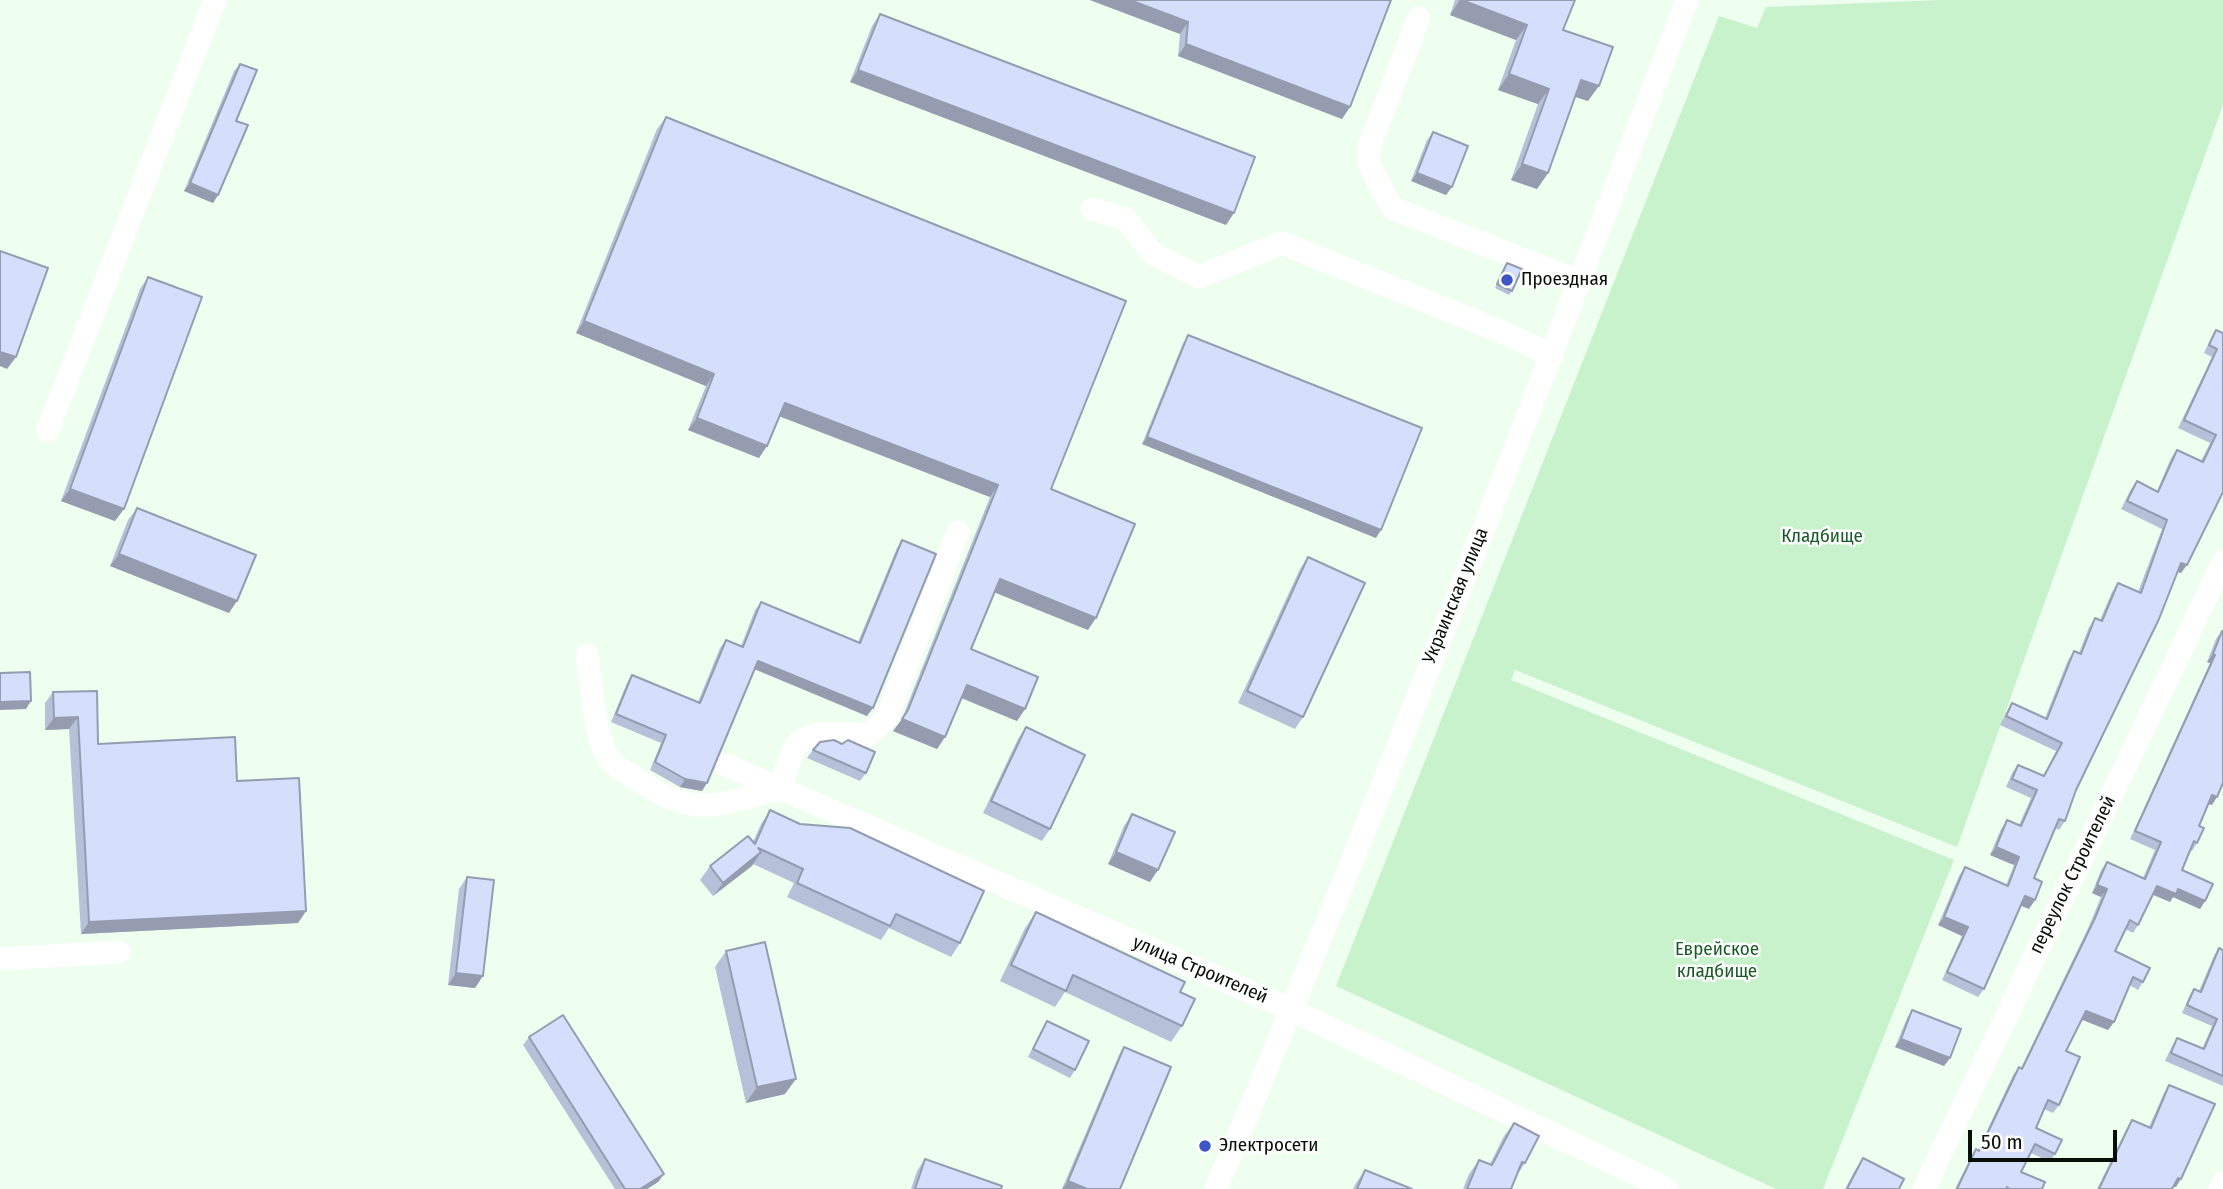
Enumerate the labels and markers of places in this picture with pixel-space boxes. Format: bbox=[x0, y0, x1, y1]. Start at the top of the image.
place label: Проездная bbox=[1521, 269, 1608, 291]
marker: Проездная bbox=[1499, 272, 1515, 288]
place label: Электросети bbox=[1219, 1135, 1319, 1157]
marker: Электросети bbox=[1197, 1138, 1213, 1154]

